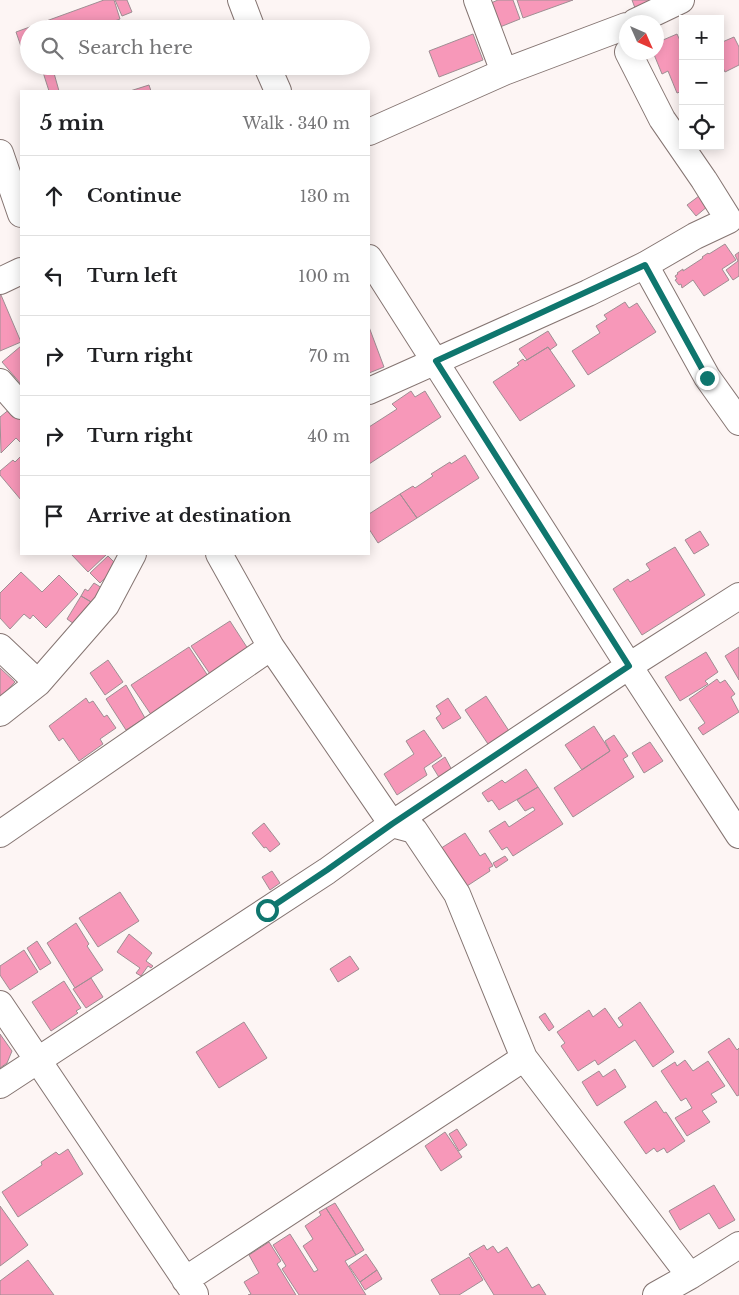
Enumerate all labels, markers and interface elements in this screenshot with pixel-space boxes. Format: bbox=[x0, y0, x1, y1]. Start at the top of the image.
north arrow bbox=[619, 15, 664, 60]
map controls bbox=[679, 15, 724, 150]
button: + bbox=[679, 15, 724, 60]
search box bbox=[20, 20, 370, 75]
icon: search bbox=[38, 34, 66, 62]
text: Search here bbox=[78, 36, 193, 59]
button: − bbox=[679, 60, 724, 105]
button: locate bbox=[679, 105, 724, 150]
text: 5 min bbox=[40, 110, 104, 136]
text: Walk · 340 m bbox=[243, 113, 350, 133]
icon: ahead bbox=[40, 182, 68, 210]
text: Continue bbox=[87, 184, 182, 207]
text: 130 m bbox=[300, 186, 350, 206]
icon: left bbox=[40, 262, 68, 290]
text: Turn left bbox=[87, 264, 178, 287]
text: 100 m bbox=[298, 266, 350, 286]
icon: right bbox=[40, 342, 68, 370]
text: Turn right bbox=[87, 344, 193, 367]
text: 70 m bbox=[309, 346, 350, 366]
route end bbox=[696, 367, 719, 390]
icon: right bbox=[40, 422, 68, 450]
text: Turn right bbox=[87, 424, 193, 447]
text: 40 m bbox=[307, 426, 350, 446]
icon: arrive bbox=[40, 502, 68, 530]
text: Arrive at destination bbox=[87, 504, 291, 527]
route start bbox=[256, 899, 279, 922]

